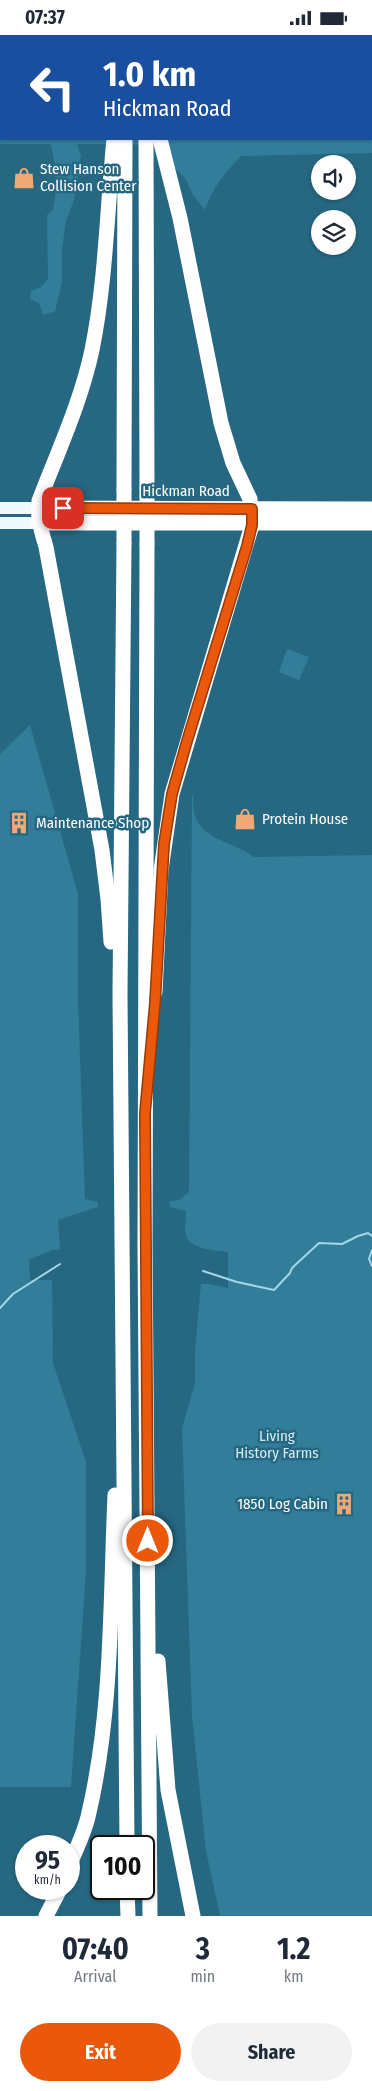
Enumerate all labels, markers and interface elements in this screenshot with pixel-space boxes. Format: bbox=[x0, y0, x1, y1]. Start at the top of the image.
text: 07:37 bbox=[25, 6, 65, 29]
text: 1.0 km bbox=[103, 53, 196, 95]
icon: left bbox=[20, 55, 85, 120]
text: Hickman Road bbox=[103, 95, 232, 122]
map controls bbox=[311, 155, 356, 255]
button: sound bbox=[311, 155, 356, 200]
place label: Stew Hanson Collision Center bbox=[40, 160, 137, 195]
shop icon: Stew Hanson Collision Center bbox=[11, 165, 37, 191]
button: layers bbox=[311, 210, 356, 255]
street label: Hickman Road bbox=[142, 482, 230, 500]
pin bbox=[42, 487, 84, 529]
icon: arrive bbox=[49, 494, 77, 522]
shop icon: Protein House bbox=[232, 806, 258, 832]
building icon: Maintenance Shop bbox=[6, 810, 32, 836]
place label: Protein House bbox=[262, 810, 348, 828]
place label: Maintenance Shop bbox=[36, 814, 149, 832]
park label: Living History Farms bbox=[235, 1427, 319, 1462]
building icon: 1850 Log Cabin bbox=[331, 1491, 357, 1517]
place label: 1850 Log Cabin bbox=[237, 1495, 328, 1513]
position arrow bbox=[121, 1514, 173, 1566]
speed limit sign: 100 bbox=[90, 1835, 155, 1900]
text: 95 bbox=[35, 1846, 60, 1876]
text: km/h bbox=[34, 1873, 61, 1887]
text: 07:40 bbox=[62, 1931, 129, 1967]
text: 3 bbox=[196, 1931, 210, 1967]
text: 1.2 bbox=[277, 1931, 310, 1967]
text: Arrival bbox=[74, 1967, 116, 1986]
text: min bbox=[190, 1967, 215, 1986]
text: km bbox=[284, 1967, 304, 1986]
button: Exit bbox=[20, 2023, 181, 2081]
button: Share bbox=[191, 2023, 352, 2081]

